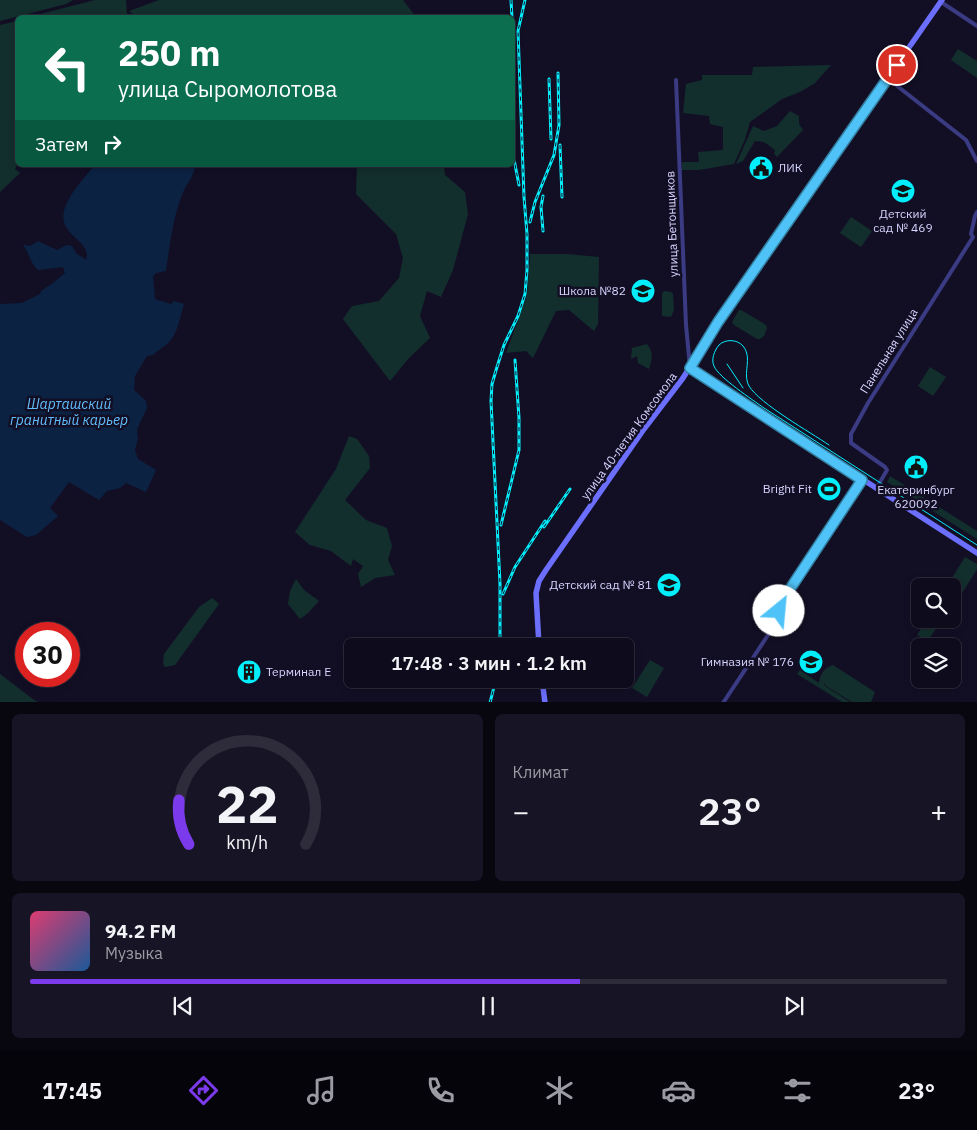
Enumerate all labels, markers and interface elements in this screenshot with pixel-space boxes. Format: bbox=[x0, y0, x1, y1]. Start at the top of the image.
text: 250 m bbox=[118, 30, 221, 76]
icon: left bbox=[35, 35, 100, 100]
pin bbox=[876, 44, 918, 86]
icon: arrive bbox=[883, 51, 911, 79]
text: улица Сыромолотова bbox=[118, 74, 337, 103]
icon: right bbox=[98, 130, 126, 158]
text: Затем bbox=[35, 132, 88, 156]
public building icon: ЛИК bbox=[748, 155, 774, 181]
place label: ЛИК bbox=[778, 160, 803, 175]
street label: улица Бетонщиков bbox=[662, 171, 681, 277]
school or university icon: Детский сад № 469 bbox=[890, 178, 916, 204]
place label: Детский сад № 469 bbox=[873, 206, 933, 235]
school or university icon: Школа №82 bbox=[630, 278, 656, 304]
place label: Школа №82 bbox=[559, 283, 626, 298]
street label: Панельная улица bbox=[856, 305, 921, 396]
street label: улица 40-летия Комсомола bbox=[577, 369, 680, 502]
water label: Шарташский гранитный карьер bbox=[10, 395, 128, 429]
public building icon: Екатеринбург 620092 bbox=[903, 454, 929, 480]
sports icon: Bright Fit bbox=[816, 476, 842, 502]
place label: Bright Fit bbox=[763, 481, 812, 496]
place label: Екатеринбург 620092 bbox=[877, 482, 955, 511]
school or university icon: Детский сад № 81 bbox=[656, 572, 682, 598]
place label: Детский сад № 81 bbox=[550, 577, 652, 592]
map controls bbox=[911, 578, 961, 688]
button: search bbox=[911, 578, 961, 628]
position arrow bbox=[752, 584, 804, 636]
speed limit sign: 30 bbox=[15, 622, 80, 687]
button: layers bbox=[911, 638, 961, 688]
school or university icon: Гимназия № 176 bbox=[798, 649, 824, 675]
text: 17:48 · 3 мин · 1.2 km bbox=[391, 651, 587, 675]
place label: Гимназия № 176 bbox=[701, 654, 794, 669]
building icon: Терминал Е bbox=[236, 659, 262, 685]
place label: Терминал Е bbox=[266, 664, 331, 679]
text: Климат bbox=[513, 762, 569, 782]
text: 22 bbox=[216, 770, 278, 837]
text: 23° bbox=[698, 786, 761, 835]
text: − bbox=[513, 793, 529, 830]
text: + bbox=[930, 793, 947, 830]
text: km/h bbox=[226, 831, 268, 854]
text: 94.2 FM bbox=[105, 919, 176, 943]
text: Музыка bbox=[105, 943, 163, 963]
icon: previous bbox=[169, 992, 197, 1020]
icon: pause bbox=[474, 992, 502, 1020]
icon: next bbox=[780, 992, 808, 1020]
icon: directions bbox=[186, 1073, 221, 1108]
icon: music bbox=[304, 1073, 339, 1108]
icon: phone bbox=[423, 1073, 458, 1108]
icon: climate bbox=[542, 1073, 577, 1108]
icon: car bbox=[661, 1073, 696, 1108]
icon: filters bbox=[780, 1073, 815, 1108]
text: 17:45 bbox=[42, 1076, 102, 1105]
text: 23° bbox=[898, 1076, 935, 1105]

